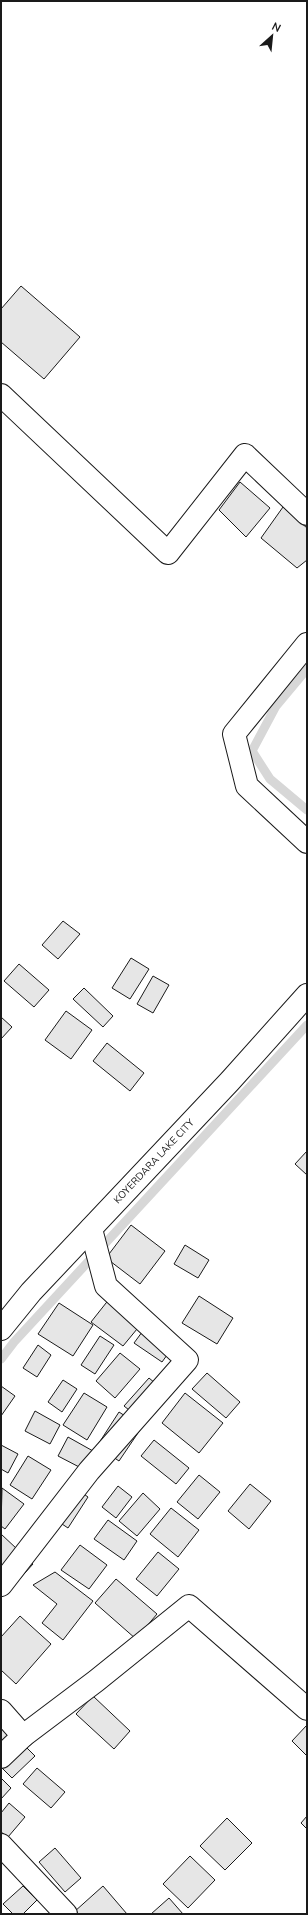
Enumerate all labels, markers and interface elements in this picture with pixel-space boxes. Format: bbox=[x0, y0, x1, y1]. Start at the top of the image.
north arrow bbox=[252, 16, 292, 56]
text: N bbox=[269, 19, 283, 36]
street label: KOYERDARA LAKE CITY bbox=[111, 1115, 198, 1207]

